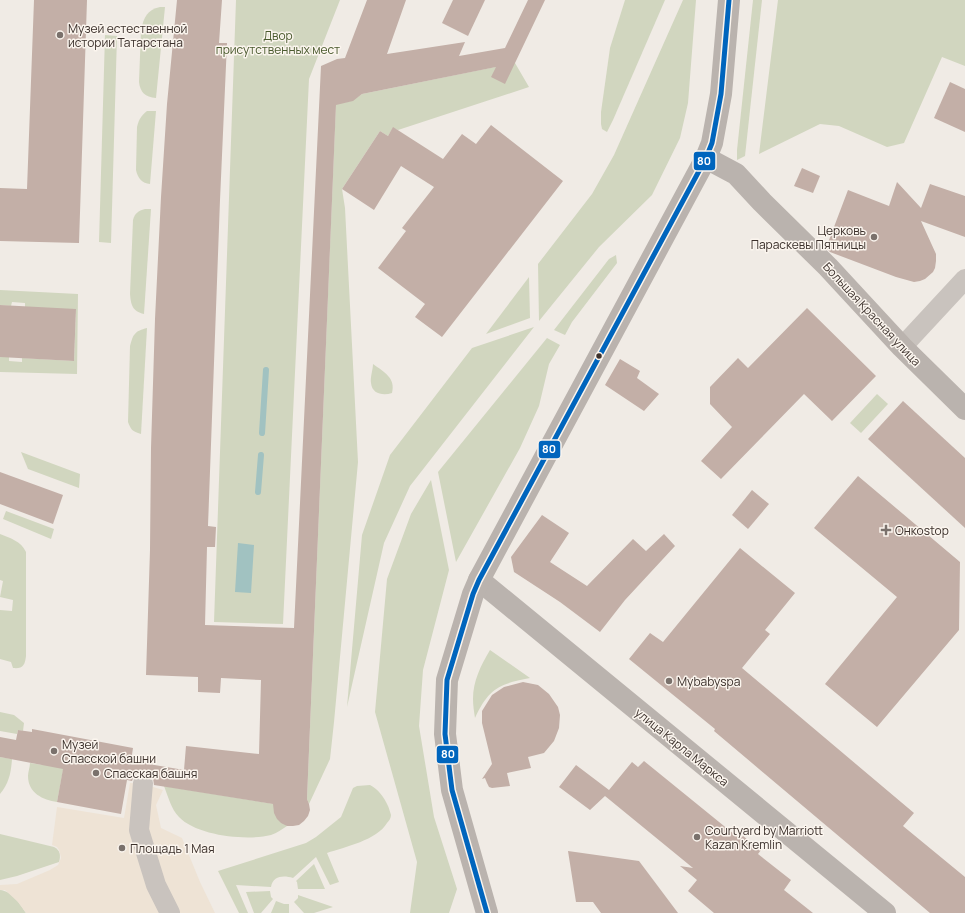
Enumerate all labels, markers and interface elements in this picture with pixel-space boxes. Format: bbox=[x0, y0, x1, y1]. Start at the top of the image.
place label: Музей естественной истории Татарстана bbox=[68, 20, 187, 51]
park label: Двор присутственных мест bbox=[216, 27, 340, 58]
marker: Музей естественной истории Татарстана bbox=[55, 30, 65, 40]
line badge: 80 bbox=[693, 151, 716, 171]
text: 80 bbox=[697, 153, 711, 168]
place label: Церковь Параскевы Пятницы bbox=[751, 222, 866, 253]
marker: Церковь Параскевы Пятницы bbox=[869, 232, 879, 242]
street label: Большая Красная улица bbox=[819, 258, 925, 370]
unlabelled marker bbox=[594, 351, 604, 361]
line badge: 80 bbox=[538, 440, 561, 459]
text: 80 bbox=[542, 441, 556, 456]
place label: Онкоstop bbox=[895, 522, 949, 539]
marker: Онкоstop bbox=[880, 524, 892, 536]
place label: Mybabyspa bbox=[677, 673, 740, 690]
marker: Mybabyspa bbox=[664, 676, 674, 686]
street label: улица Карла Маркса bbox=[632, 704, 732, 790]
place label: Музей Спасской башни bbox=[62, 736, 156, 767]
line badge: 80 bbox=[436, 745, 459, 764]
marker: Музей Спасской башни bbox=[49, 746, 59, 756]
text: 80 bbox=[441, 746, 455, 761]
place label: Спасская башня bbox=[104, 765, 197, 782]
marker: Спасская башня bbox=[91, 768, 101, 778]
place label: Courtyard by Marriott Kazan Kremlin bbox=[705, 822, 823, 853]
marker: Courtyard by Marriott Kazan Kremlin bbox=[692, 832, 702, 842]
place label: Площадь 1 Мая bbox=[130, 840, 215, 857]
marker: Площадь 1 Мая bbox=[117, 843, 127, 853]

